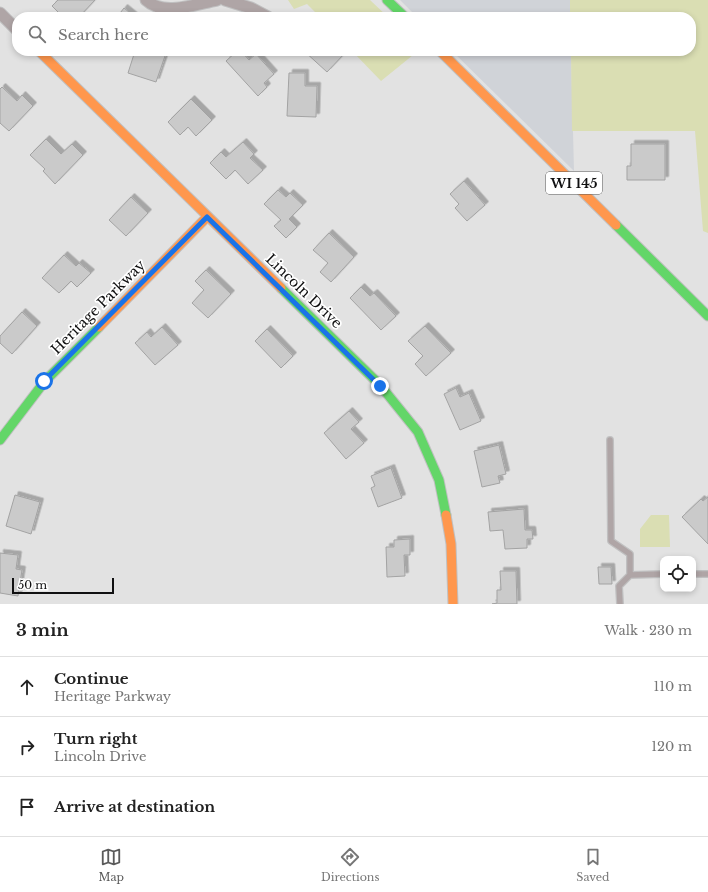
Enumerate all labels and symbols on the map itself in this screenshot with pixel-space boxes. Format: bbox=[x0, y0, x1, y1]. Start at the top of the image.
road number: WI 145 bbox=[546, 172, 602, 194]
street label: Lincoln Drive bbox=[262, 250, 346, 332]
street label: Heritage Parkway bbox=[47, 256, 149, 358]
route start bbox=[35, 372, 53, 390]
route end bbox=[371, 377, 389, 395]
scale bar bbox=[12, 576, 114, 595]

